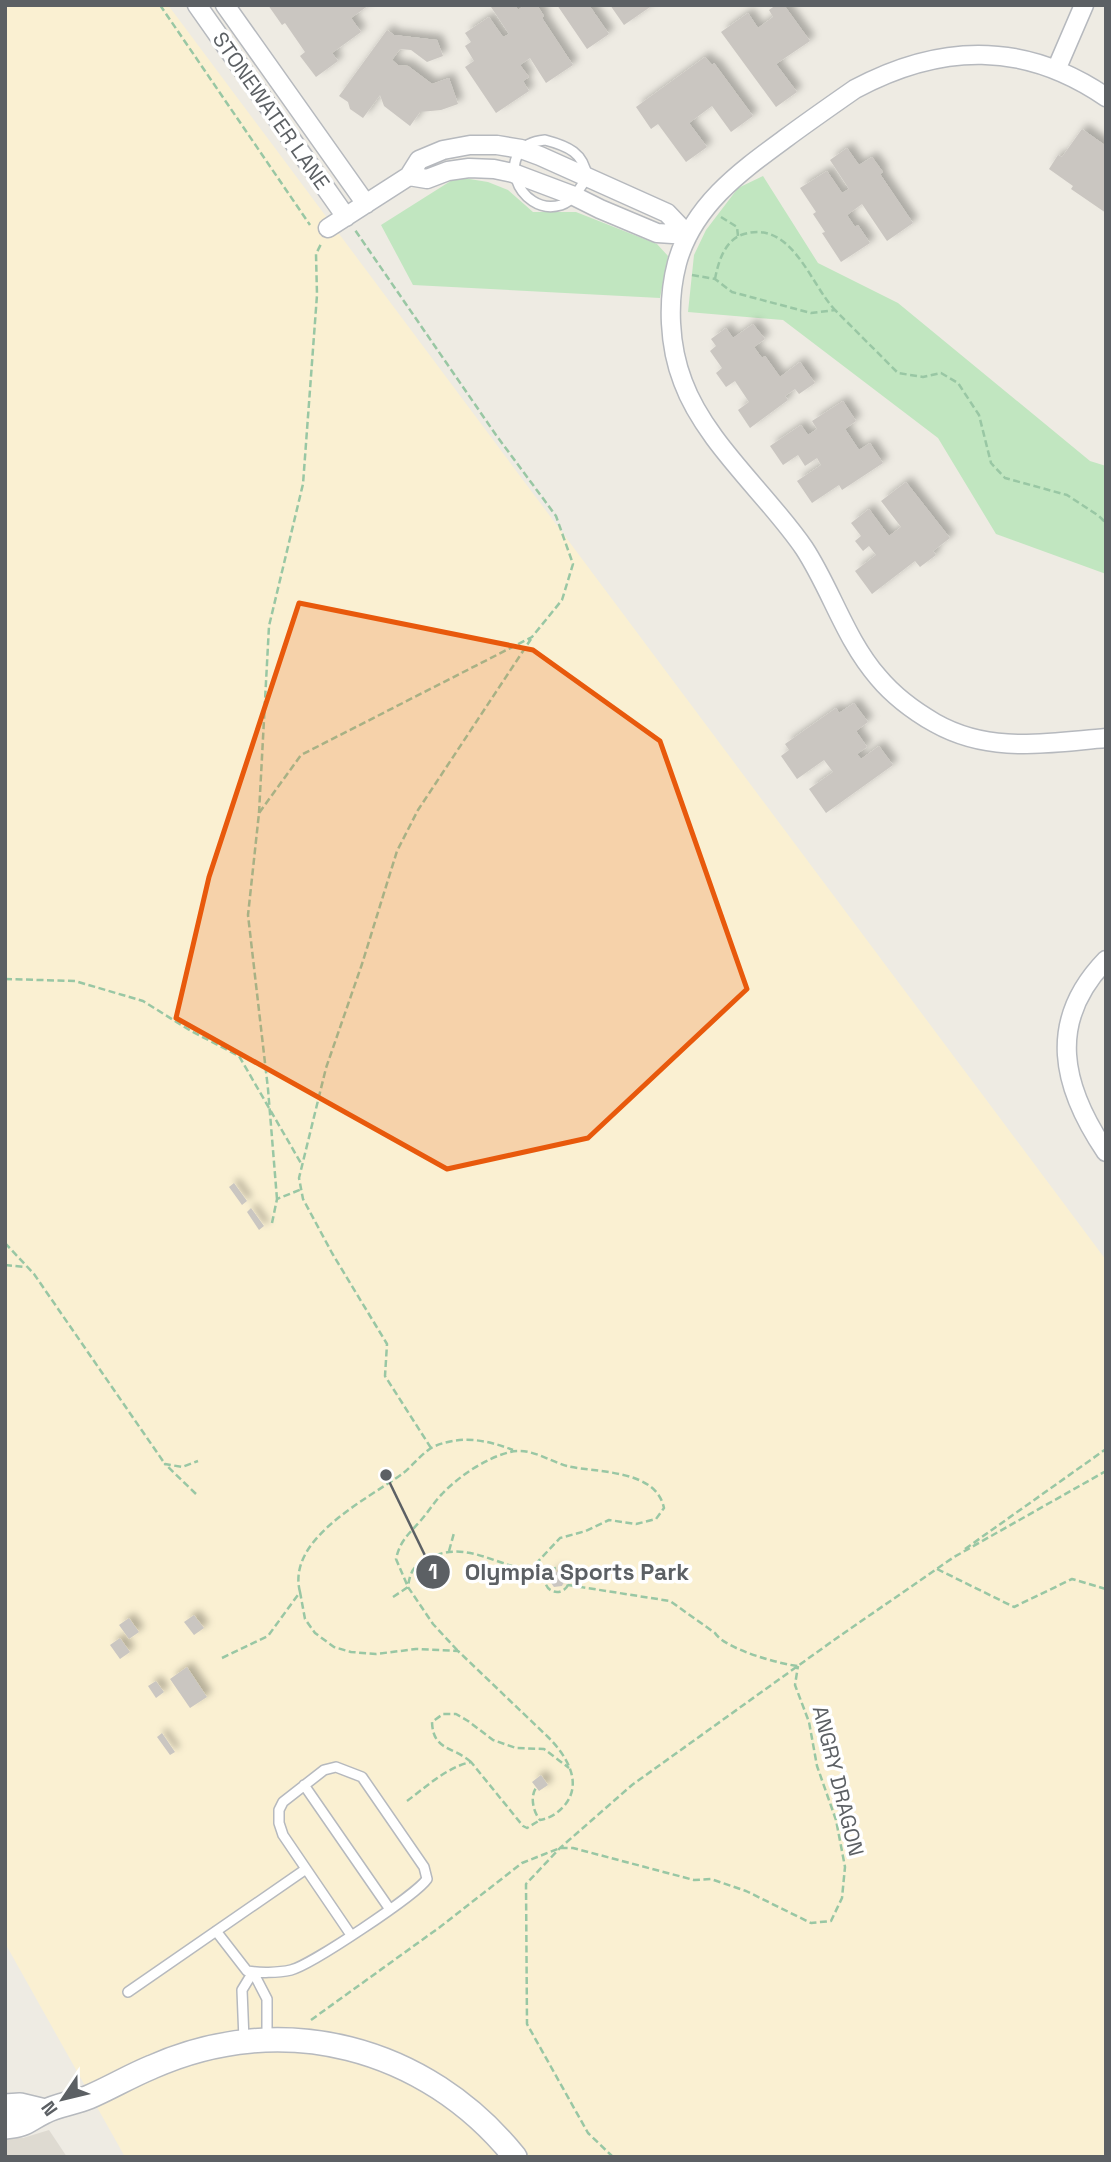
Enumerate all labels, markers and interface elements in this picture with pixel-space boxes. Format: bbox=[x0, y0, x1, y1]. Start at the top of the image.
street label: STONEWATER LANE bbox=[207, 27, 336, 195]
callout: Olympia Sports Park bbox=[415, 1550, 703, 1594]
text: Olympia Sports Park bbox=[465, 1557, 689, 1587]
text: 1 bbox=[428, 1558, 438, 1585]
street label: ANGRY DRAGON bbox=[807, 1703, 870, 1859]
north arrow bbox=[28, 2064, 98, 2134]
text: N bbox=[36, 2096, 63, 2121]

